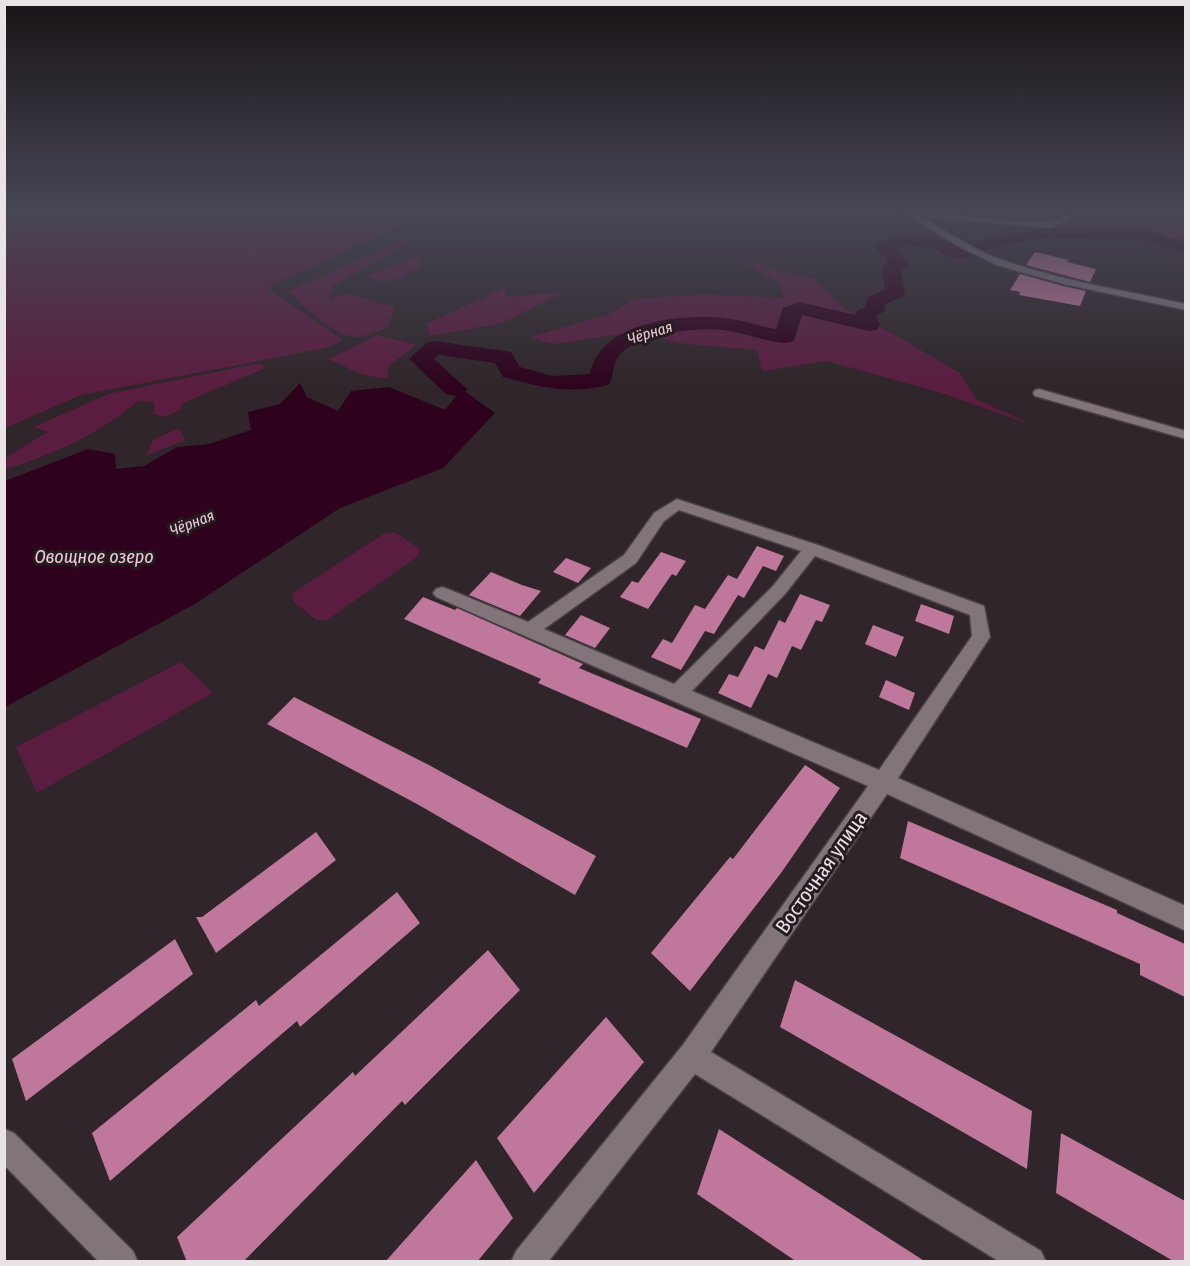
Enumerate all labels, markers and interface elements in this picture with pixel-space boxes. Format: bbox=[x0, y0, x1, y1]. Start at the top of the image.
water label: Чёрная bbox=[625, 318, 675, 348]
water label: Чёрная bbox=[167, 506, 217, 540]
water label: Овощное озеро bbox=[34, 546, 154, 568]
street label: Восточная улица bbox=[770, 806, 872, 938]

